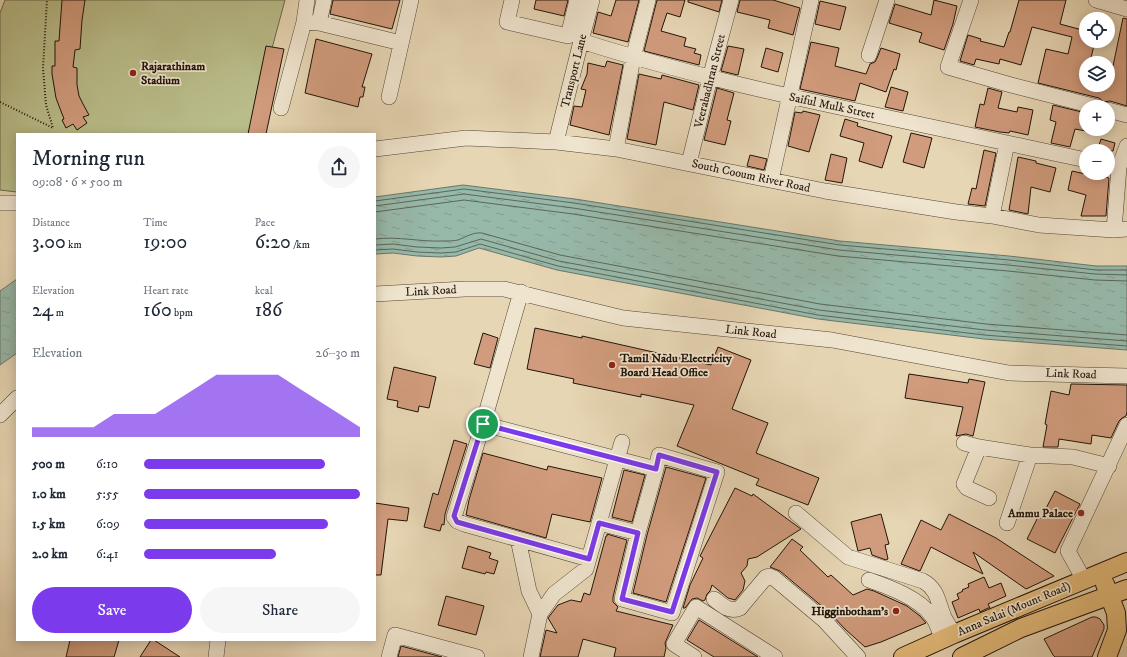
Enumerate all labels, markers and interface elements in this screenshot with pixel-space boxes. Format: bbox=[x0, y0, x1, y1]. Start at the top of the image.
map controls bbox=[1079, 12, 1115, 180]
button: locate bbox=[1079, 12, 1115, 48]
street label: Veerabadhran Street bbox=[691, 32, 729, 130]
street label: Transport Lane bbox=[558, 33, 590, 109]
button: layers bbox=[1079, 56, 1115, 92]
place label: Rajarathinam Stadium bbox=[141, 59, 205, 88]
marker: Rajarathinam Stadium bbox=[128, 68, 138, 78]
street label: Saiful Mulk Street bbox=[788, 90, 876, 122]
button: + bbox=[1079, 100, 1115, 136]
button: − bbox=[1079, 144, 1115, 180]
text: Morning run bbox=[32, 145, 145, 172]
button: share bbox=[318, 146, 360, 188]
street label: South Cooum River Road bbox=[690, 156, 812, 196]
text: 09:08 · 6 × 500 m bbox=[32, 174, 123, 190]
text: Distance bbox=[32, 216, 70, 230]
text: Time bbox=[143, 216, 167, 230]
text: Pace bbox=[255, 216, 275, 230]
text: 3.00 bbox=[32, 230, 66, 255]
text: 19:00 bbox=[143, 230, 187, 255]
text: 6:20 bbox=[255, 230, 291, 255]
text: km bbox=[66, 238, 82, 252]
text: /km bbox=[291, 238, 310, 252]
street label: Link Road bbox=[405, 282, 457, 300]
text: Elevation bbox=[32, 284, 75, 298]
text: Heart rate bbox=[143, 284, 188, 298]
text: kcal bbox=[255, 284, 273, 298]
text: 24 bbox=[32, 298, 53, 323]
text: 160 bbox=[143, 298, 172, 323]
text: 186 bbox=[255, 298, 282, 323]
text: m bbox=[53, 306, 64, 320]
text: bpm bbox=[172, 306, 193, 320]
street label: Link Road bbox=[725, 322, 777, 342]
text: Elevation bbox=[32, 345, 82, 361]
text: 26–30 m bbox=[316, 345, 360, 361]
place label: Tamil Nadu Electricity Board Head Office bbox=[619, 351, 732, 380]
marker: Tamil Nadu Electricity Board Head Office bbox=[607, 360, 617, 370]
street label: Link Road bbox=[1045, 366, 1097, 382]
pin bbox=[466, 407, 500, 441]
icon: arrive bbox=[472, 413, 494, 435]
text: 500 m bbox=[32, 456, 65, 472]
text: 6:10 bbox=[96, 456, 118, 472]
text: 1.0 km bbox=[32, 486, 66, 502]
text: 5:55 bbox=[96, 486, 119, 502]
place label: Ammu Palace bbox=[1007, 506, 1073, 521]
marker: Ammu Palace bbox=[1076, 508, 1086, 518]
text: 1.5 km bbox=[32, 516, 65, 532]
text: 6:09 bbox=[96, 516, 120, 532]
text: 2.0 km bbox=[32, 546, 68, 562]
text: 6:41 bbox=[96, 546, 118, 562]
street label: Anna Salai (Mount Road) bbox=[955, 578, 1073, 640]
button: Save bbox=[32, 587, 192, 633]
button: Share bbox=[200, 587, 360, 633]
place label: Higginbotham's bbox=[811, 604, 888, 619]
marker: Higginbotham's bbox=[891, 606, 901, 616]

